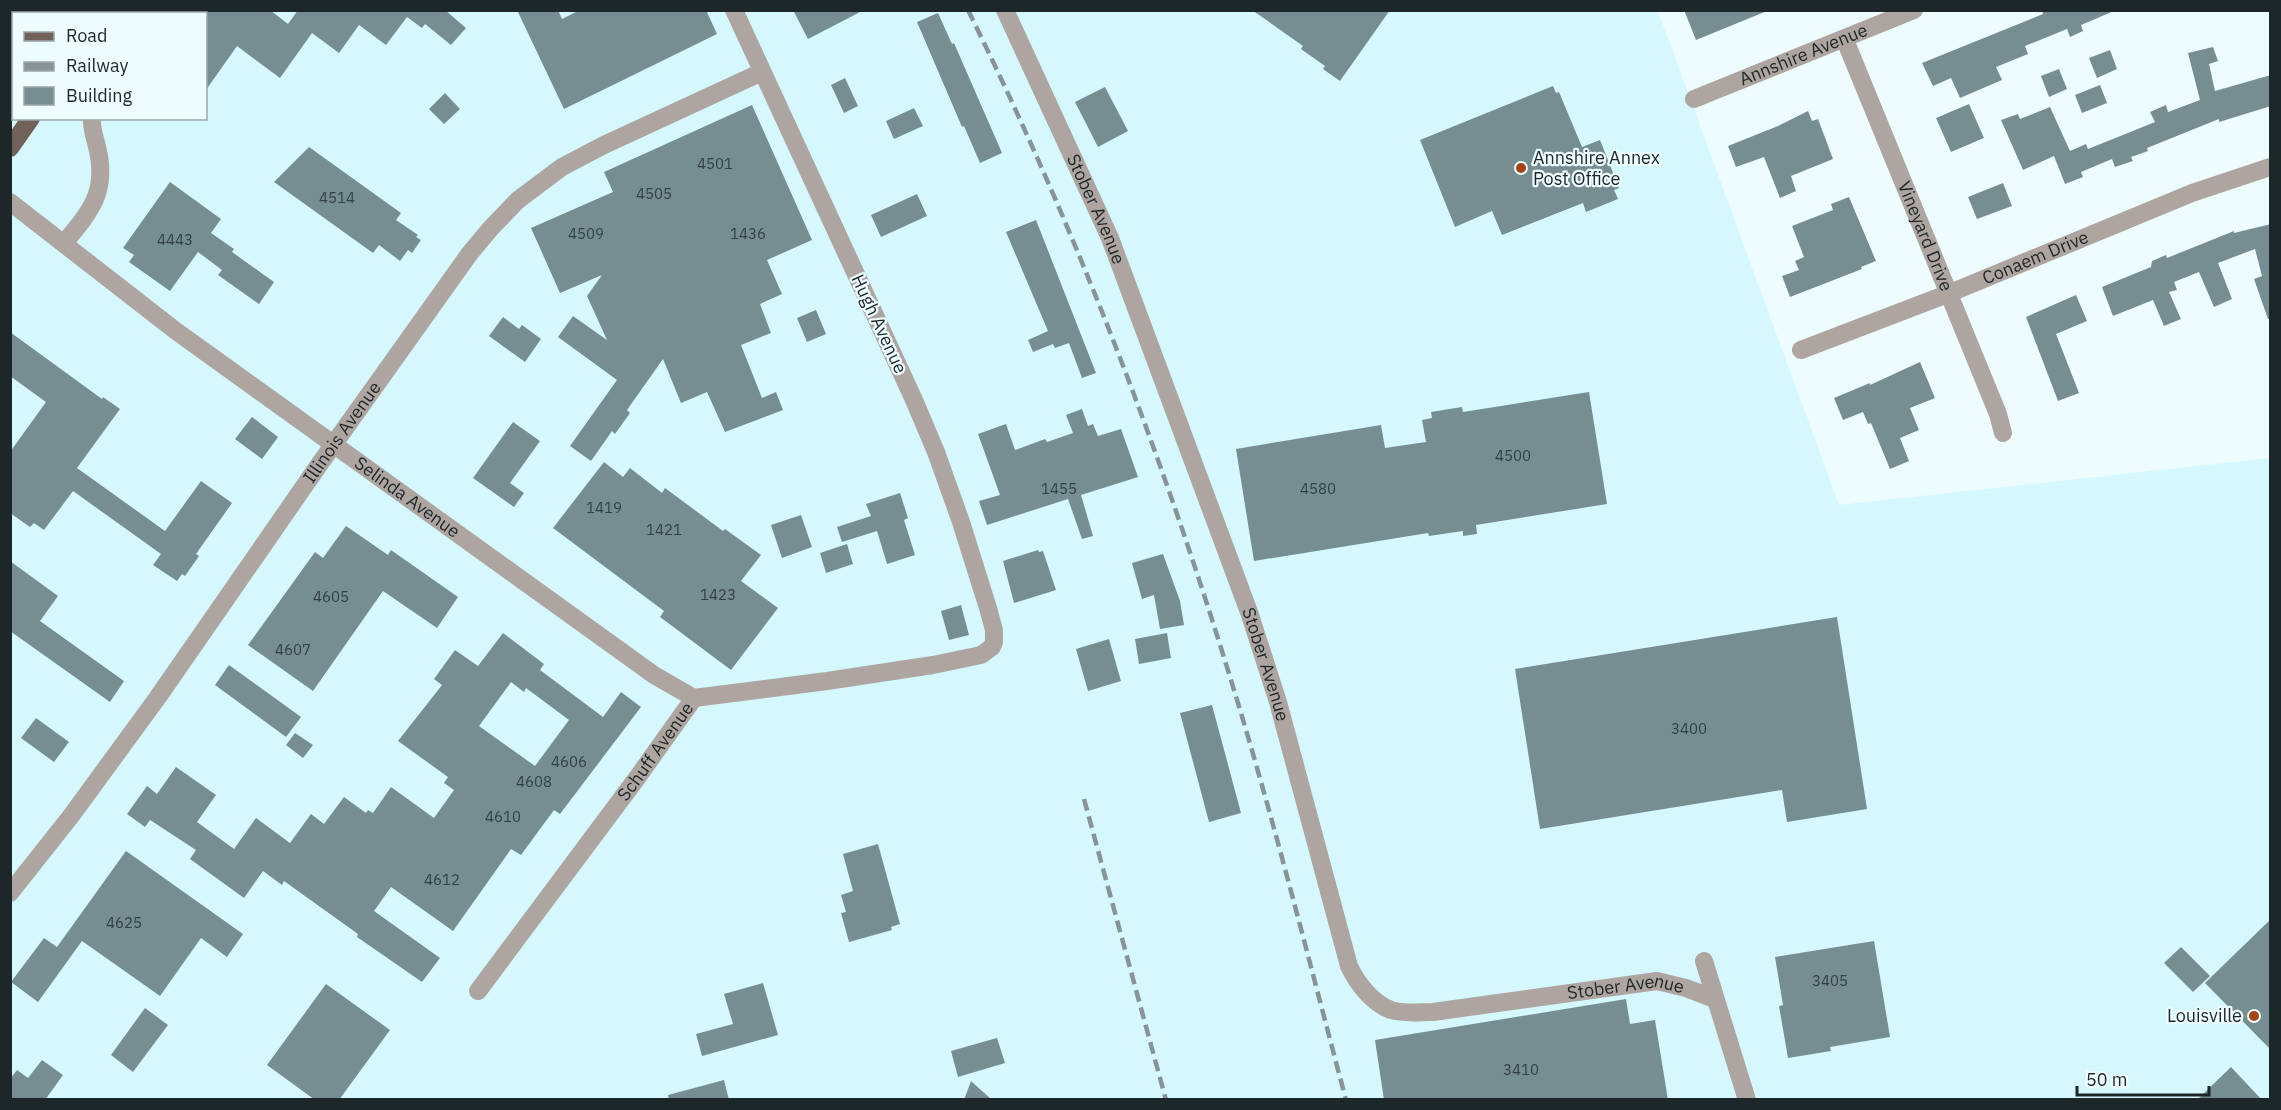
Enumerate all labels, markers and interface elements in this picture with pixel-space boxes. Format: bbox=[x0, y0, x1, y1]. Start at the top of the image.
legend bbox=[12, 12, 207, 120]
street label: Annshire Avenue bbox=[1736, 18, 1871, 91]
text: Road bbox=[66, 24, 107, 47]
text: Railway bbox=[66, 54, 128, 77]
text: Building bbox=[66, 84, 133, 107]
place label: Annshire Annex Post Office bbox=[1533, 146, 1660, 190]
street label: Stober Avenue bbox=[1062, 150, 1131, 267]
house number: 4501 bbox=[697, 154, 733, 173]
marker: Annshire Annex Post Office bbox=[1514, 161, 1528, 175]
street label: Vineyard Drive bbox=[1893, 178, 1959, 295]
house number: 4505 bbox=[636, 184, 672, 203]
house number: 4514 bbox=[319, 188, 355, 207]
house number: 4509 bbox=[568, 224, 604, 243]
house number: 1436 bbox=[730, 224, 766, 243]
street label: Conaem Drive bbox=[1979, 225, 2092, 289]
house number: 4443 bbox=[157, 230, 193, 249]
street label: Hugh Avenue bbox=[846, 270, 913, 377]
street label: Illinois Avenue bbox=[298, 377, 386, 487]
house number: 4500 bbox=[1495, 446, 1531, 465]
street label: Selinda Avenue bbox=[350, 451, 465, 543]
house number: 1455 bbox=[1041, 479, 1077, 498]
house number: 4580 bbox=[1300, 479, 1336, 498]
house number: 1419 bbox=[586, 498, 622, 517]
house number: 1421 bbox=[646, 520, 682, 539]
house number: 1423 bbox=[700, 585, 736, 604]
house number: 4605 bbox=[313, 587, 349, 606]
street label: Stober Avenue bbox=[1237, 604, 1295, 724]
house number: 4607 bbox=[275, 640, 311, 659]
street label: Schuff Avenue bbox=[612, 697, 698, 805]
house number: 3400 bbox=[1671, 719, 1707, 738]
house number: 4606 bbox=[551, 752, 587, 771]
house number: 4608 bbox=[516, 772, 552, 791]
house number: 4610 bbox=[485, 807, 521, 826]
house number: 4612 bbox=[424, 870, 460, 889]
house number: 4625 bbox=[106, 913, 142, 932]
street label: Stober Avenue bbox=[1566, 969, 1687, 1004]
house number: 3405 bbox=[1812, 971, 1848, 990]
place label: Louisville bbox=[2167, 1004, 2242, 1027]
marker: Louisville bbox=[2247, 1009, 2261, 1023]
scale bar bbox=[2077, 1059, 2209, 1097]
house number: 3410 bbox=[1503, 1060, 1539, 1079]
text: 50 m bbox=[2086, 1068, 2128, 1091]

